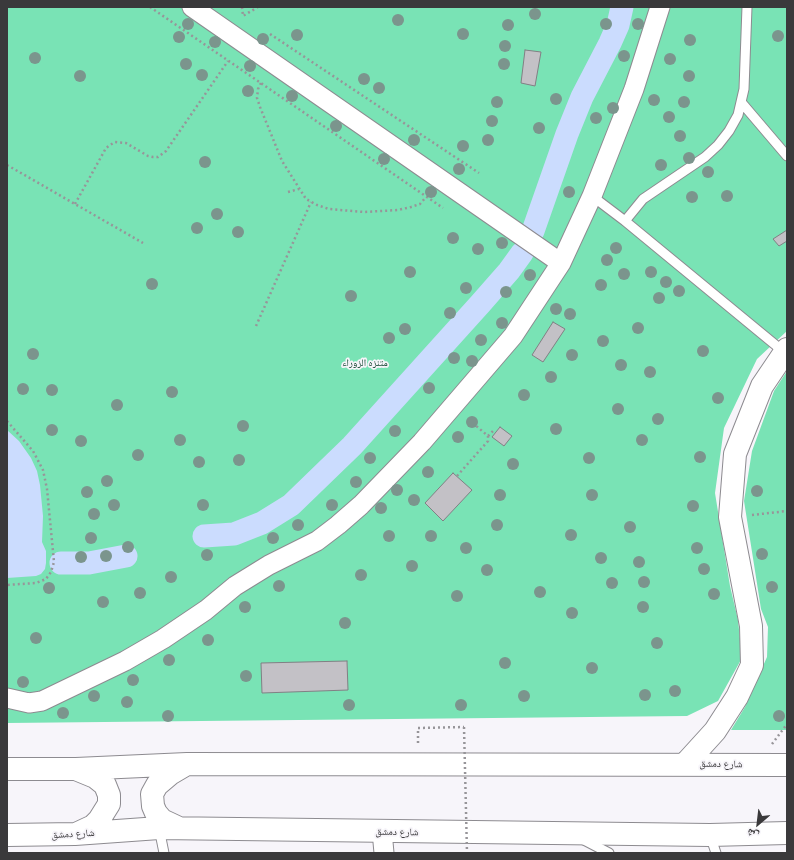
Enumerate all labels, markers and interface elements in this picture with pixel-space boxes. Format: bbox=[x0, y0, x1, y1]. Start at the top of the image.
park label: متنزه الزوراء bbox=[342, 357, 388, 369]
street label: شارع دمشق bbox=[699, 758, 743, 770]
north arrow bbox=[738, 804, 778, 844]
street label: شارع دمشق bbox=[375, 826, 419, 838]
text: ش bbox=[744, 826, 761, 844]
street label: شارع دمشق bbox=[51, 827, 95, 841]

